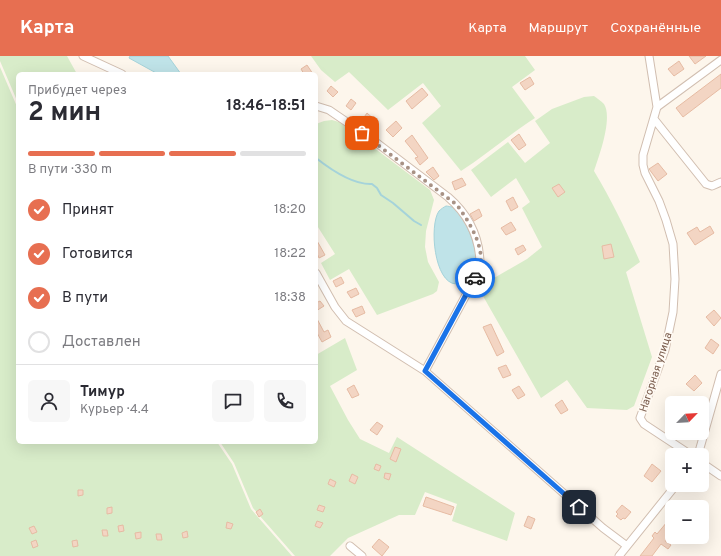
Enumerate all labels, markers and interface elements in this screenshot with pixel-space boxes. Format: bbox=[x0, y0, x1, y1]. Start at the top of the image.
text: Карта bbox=[20, 16, 74, 40]
text: Карта bbox=[468, 20, 507, 37]
text: Маршрут bbox=[529, 20, 588, 37]
text: Сохранённые bbox=[610, 20, 701, 37]
text: Прибудет через bbox=[28, 83, 127, 99]
text: 2 мин bbox=[28, 97, 101, 130]
text: 18:46–18:51 bbox=[226, 97, 306, 116]
pin bbox=[345, 116, 379, 150]
icon: bag bbox=[351, 122, 373, 144]
text: В пути · 330 m bbox=[28, 162, 112, 178]
icon: check bbox=[28, 199, 50, 221]
text: Принят bbox=[62, 201, 114, 220]
text: 18:20 bbox=[274, 202, 306, 218]
icon: check bbox=[28, 243, 50, 265]
text: Готовится bbox=[62, 245, 133, 264]
text: 18:22 bbox=[274, 246, 306, 262]
courier bbox=[455, 258, 495, 298]
icon: car bbox=[464, 267, 486, 289]
icon: check bbox=[28, 287, 50, 309]
text: В пути bbox=[62, 289, 108, 308]
text: 18:38 bbox=[275, 290, 306, 306]
street label: Нагорная улица bbox=[636, 330, 676, 414]
text: Доставлен bbox=[62, 333, 141, 352]
button: person bbox=[28, 380, 70, 422]
button: chat bbox=[212, 380, 254, 422]
button: phone bbox=[264, 380, 306, 422]
text: Тимур bbox=[80, 383, 125, 402]
north arrow bbox=[665, 396, 709, 440]
map controls bbox=[665, 396, 709, 544]
text: Курьер · 4.4 bbox=[80, 402, 149, 418]
button: + bbox=[665, 448, 709, 492]
pin bbox=[562, 490, 596, 524]
icon: home bbox=[568, 496, 590, 518]
button: − bbox=[665, 500, 709, 544]

